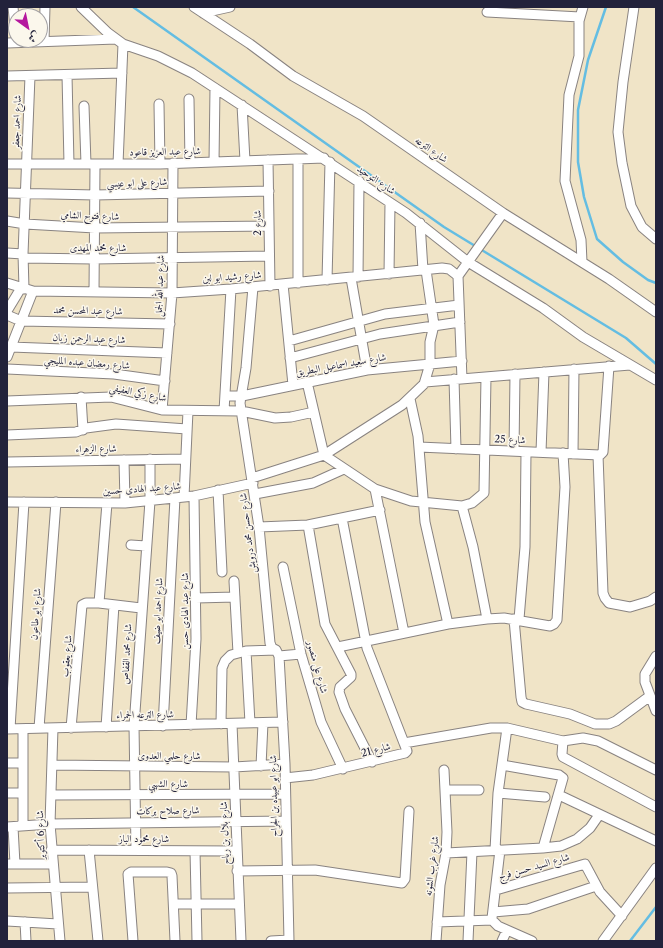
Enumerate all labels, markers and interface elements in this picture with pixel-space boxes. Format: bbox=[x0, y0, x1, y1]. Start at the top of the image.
north arrow bbox=[8, 8, 48, 48]
text: ش bbox=[26, 28, 42, 46]
street label: شارع احمد جعفر bbox=[10, 95, 24, 149]
street label: شارع الترعه bbox=[412, 134, 450, 166]
street label: شارع عبد العزيز قاعود bbox=[129, 145, 201, 159]
street label: شارع التوحيد bbox=[355, 163, 397, 197]
street label: شارع على ابو عيسي bbox=[106, 176, 168, 190]
street label: شارع فتوح الشامي bbox=[60, 209, 120, 223]
street label: شارع 2 bbox=[252, 210, 264, 236]
street label: شارع محمد المهدى bbox=[70, 242, 126, 254]
street label: شارع عبد الله الجمل bbox=[153, 255, 167, 317]
street label: شارع رشيد ابو لبن bbox=[202, 269, 262, 285]
street label: شارع عبد المحسن محمد bbox=[53, 304, 123, 318]
street label: شارع عبد الرحمن زيان bbox=[52, 332, 126, 346]
street label: شارع سعيد اسماعيل البطريق bbox=[295, 351, 387, 379]
street label: شارع رمضان عبده المليجي bbox=[44, 354, 130, 372]
street label: شارع زكي العفيفي bbox=[108, 382, 168, 404]
street label: شارع 25 bbox=[494, 433, 526, 447]
street label: شارع الزهراء bbox=[75, 443, 117, 455]
street label: شارع عبد الهادى حسين bbox=[102, 480, 182, 498]
street label: شارع حسن محمد درويش bbox=[237, 492, 259, 574]
street label: شارع عبد الهادى حسن bbox=[179, 573, 191, 649]
street label: شارع احمد ابو ضيف bbox=[150, 577, 166, 645]
street label: شارع ابو طاعون bbox=[28, 588, 44, 640]
street label: شارع محمد القفاص bbox=[119, 623, 135, 685]
street label: شارع يعقوب bbox=[59, 635, 75, 677]
street label: شارع على منصور bbox=[304, 639, 330, 695]
street label: شارع الترعه الحمراء bbox=[116, 708, 174, 722]
street label: شارع 21 bbox=[360, 740, 392, 760]
street label: شارع حلمي العدوى bbox=[137, 750, 201, 762]
street label: شارع ابو عبيده بن الجراح bbox=[267, 755, 281, 837]
street label: شارع الشهبي bbox=[148, 778, 188, 790]
street label: شارع بلال بن رباح bbox=[218, 801, 232, 865]
street label: شارع صلاح بركات bbox=[136, 804, 200, 818]
street label: شارع 6 أكتوبر bbox=[34, 810, 48, 860]
street label: شارع محمود الباز bbox=[119, 833, 169, 845]
street label: شارع غرب الشونه bbox=[422, 835, 442, 897]
street label: شارع السيد حسن فرج bbox=[497, 851, 571, 883]

